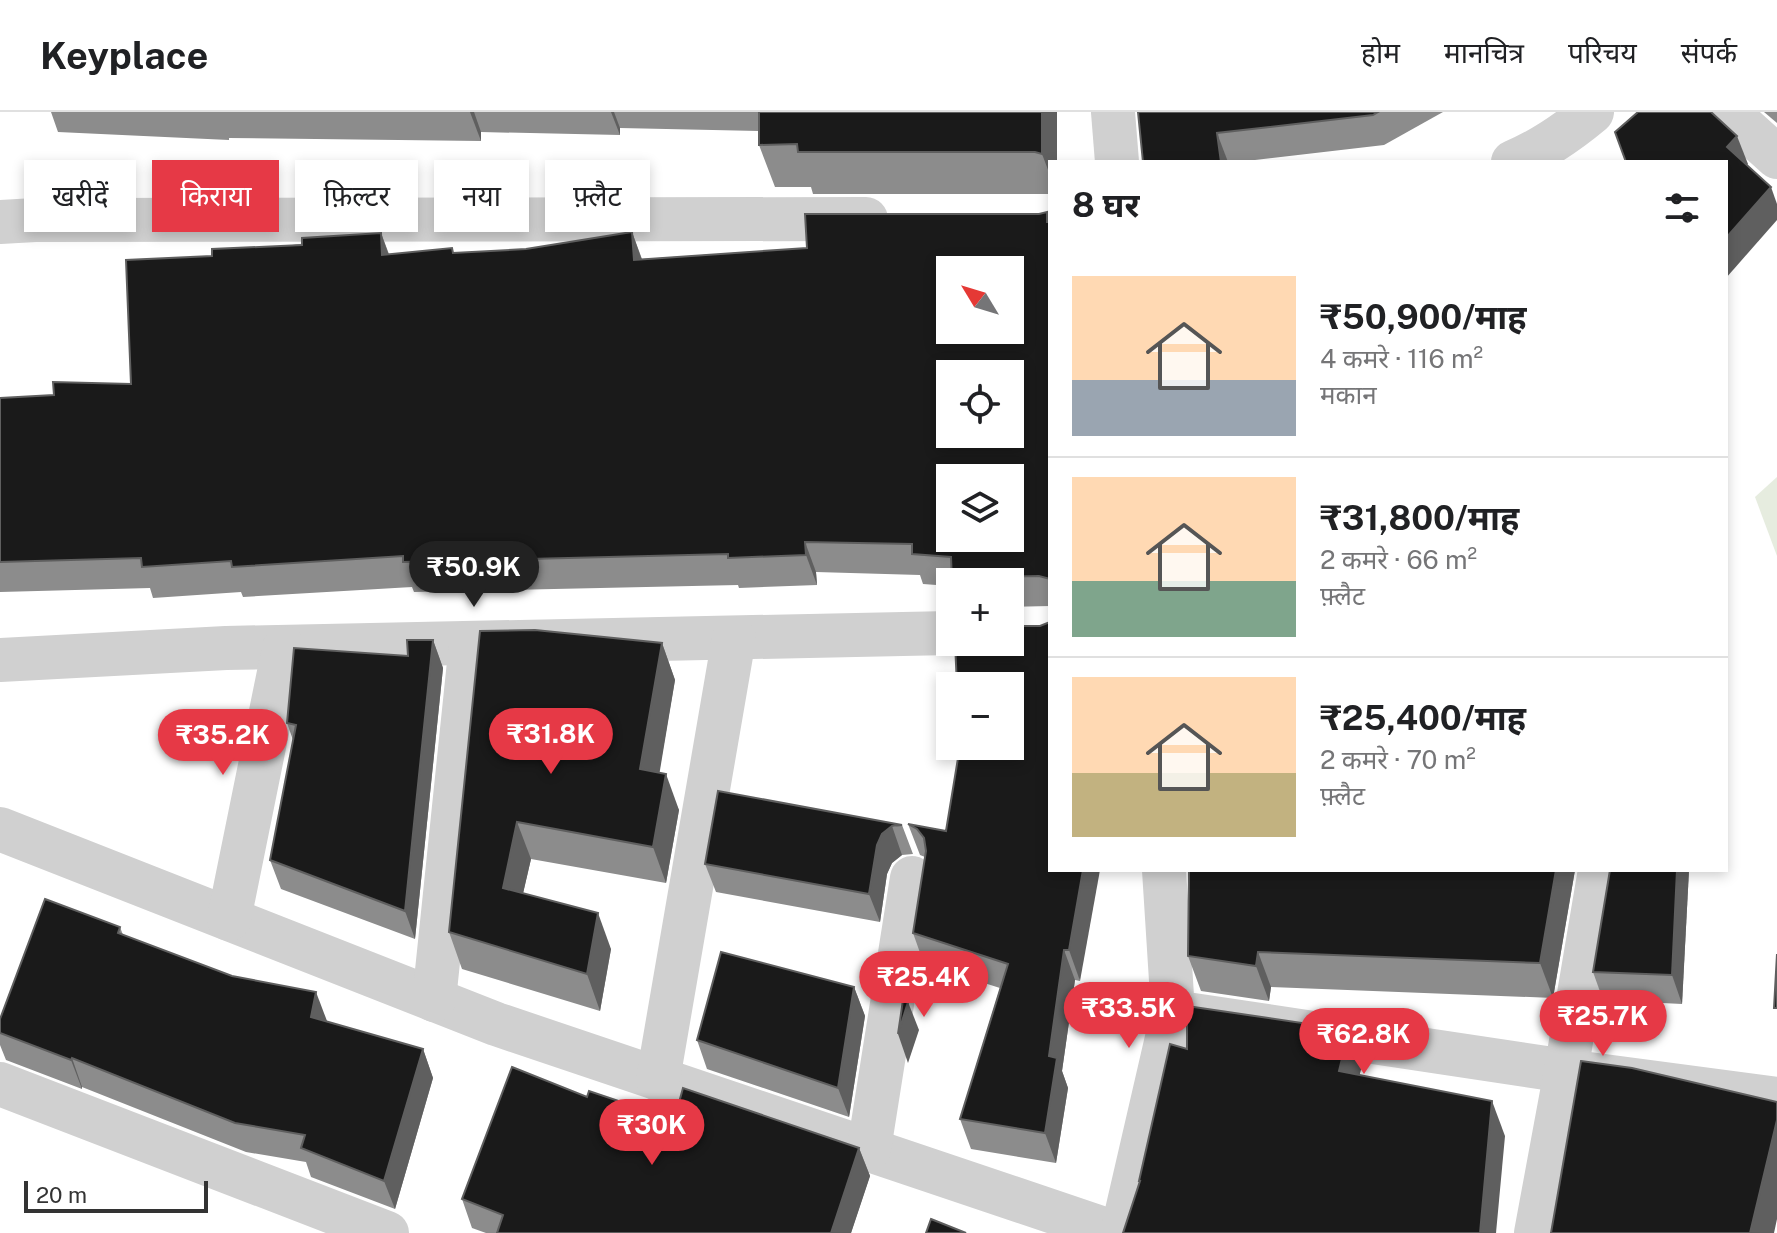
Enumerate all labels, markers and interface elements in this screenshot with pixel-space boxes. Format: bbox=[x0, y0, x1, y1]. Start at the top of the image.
text: Keyplace bbox=[40, 33, 208, 78]
text: होम bbox=[1361, 36, 1400, 69]
text: मानचित्र bbox=[1444, 36, 1524, 69]
text: परिचय bbox=[1568, 36, 1637, 69]
text: संपर्क bbox=[1681, 36, 1737, 69]
chip: खरीदें bbox=[24, 160, 136, 232]
chip: किराया bbox=[152, 160, 279, 232]
chip: फ़िल्टर bbox=[295, 160, 418, 232]
chip: नया bbox=[434, 160, 529, 232]
chip: फ़्लैट bbox=[545, 160, 650, 232]
text: 8 घर bbox=[1072, 185, 1140, 225]
icon: filters bbox=[1660, 186, 1704, 230]
north arrow bbox=[936, 256, 1024, 344]
map controls bbox=[936, 256, 1024, 760]
text: ₹50,900/माह bbox=[1320, 297, 1527, 337]
icon: home bbox=[1136, 308, 1232, 404]
text: 4 कमरे · 116 m² bbox=[1320, 343, 1483, 374]
button: locate bbox=[936, 360, 1024, 448]
text: मकान bbox=[1320, 379, 1377, 410]
button: layers bbox=[936, 464, 1024, 552]
text: ₹31,800/माह bbox=[1320, 498, 1519, 538]
icon: home bbox=[1136, 509, 1232, 605]
pin: ₹50.9K bbox=[409, 541, 539, 609]
text: 2 कमरे · 66 m² bbox=[1320, 544, 1477, 575]
text: ₹50.9K bbox=[427, 551, 521, 582]
button: + bbox=[936, 568, 1024, 656]
text: फ़्लैट bbox=[1320, 580, 1365, 611]
button: − bbox=[936, 672, 1024, 760]
text: ₹25,400/माह bbox=[1320, 698, 1526, 738]
pin: ₹31.8K bbox=[486, 708, 616, 776]
pin: ₹35.2K bbox=[158, 709, 288, 777]
icon: home bbox=[1136, 709, 1232, 805]
text: ₹31.8K bbox=[507, 718, 595, 749]
text: ₹35.2K bbox=[176, 719, 270, 750]
text: 2 कमरे · 70 m² bbox=[1320, 744, 1476, 775]
text: फ़्लैट bbox=[1320, 780, 1365, 811]
pin: ₹25.4K bbox=[859, 951, 989, 1019]
text: ₹25.4K bbox=[877, 961, 971, 992]
pin: ₹33.5K bbox=[1064, 982, 1194, 1050]
pin: ₹25.7K bbox=[1538, 990, 1668, 1058]
text: ₹33.5K bbox=[1082, 992, 1176, 1023]
text: ₹25.7K bbox=[1558, 1000, 1648, 1031]
pin: ₹62.8K bbox=[1299, 1008, 1429, 1076]
text: ₹62.8K bbox=[1317, 1018, 1411, 1049]
pin: ₹30K bbox=[605, 1099, 699, 1167]
text: ₹30K bbox=[617, 1109, 687, 1140]
scale bar bbox=[24, 1177, 208, 1213]
text: 20 m bbox=[36, 1182, 87, 1208]

